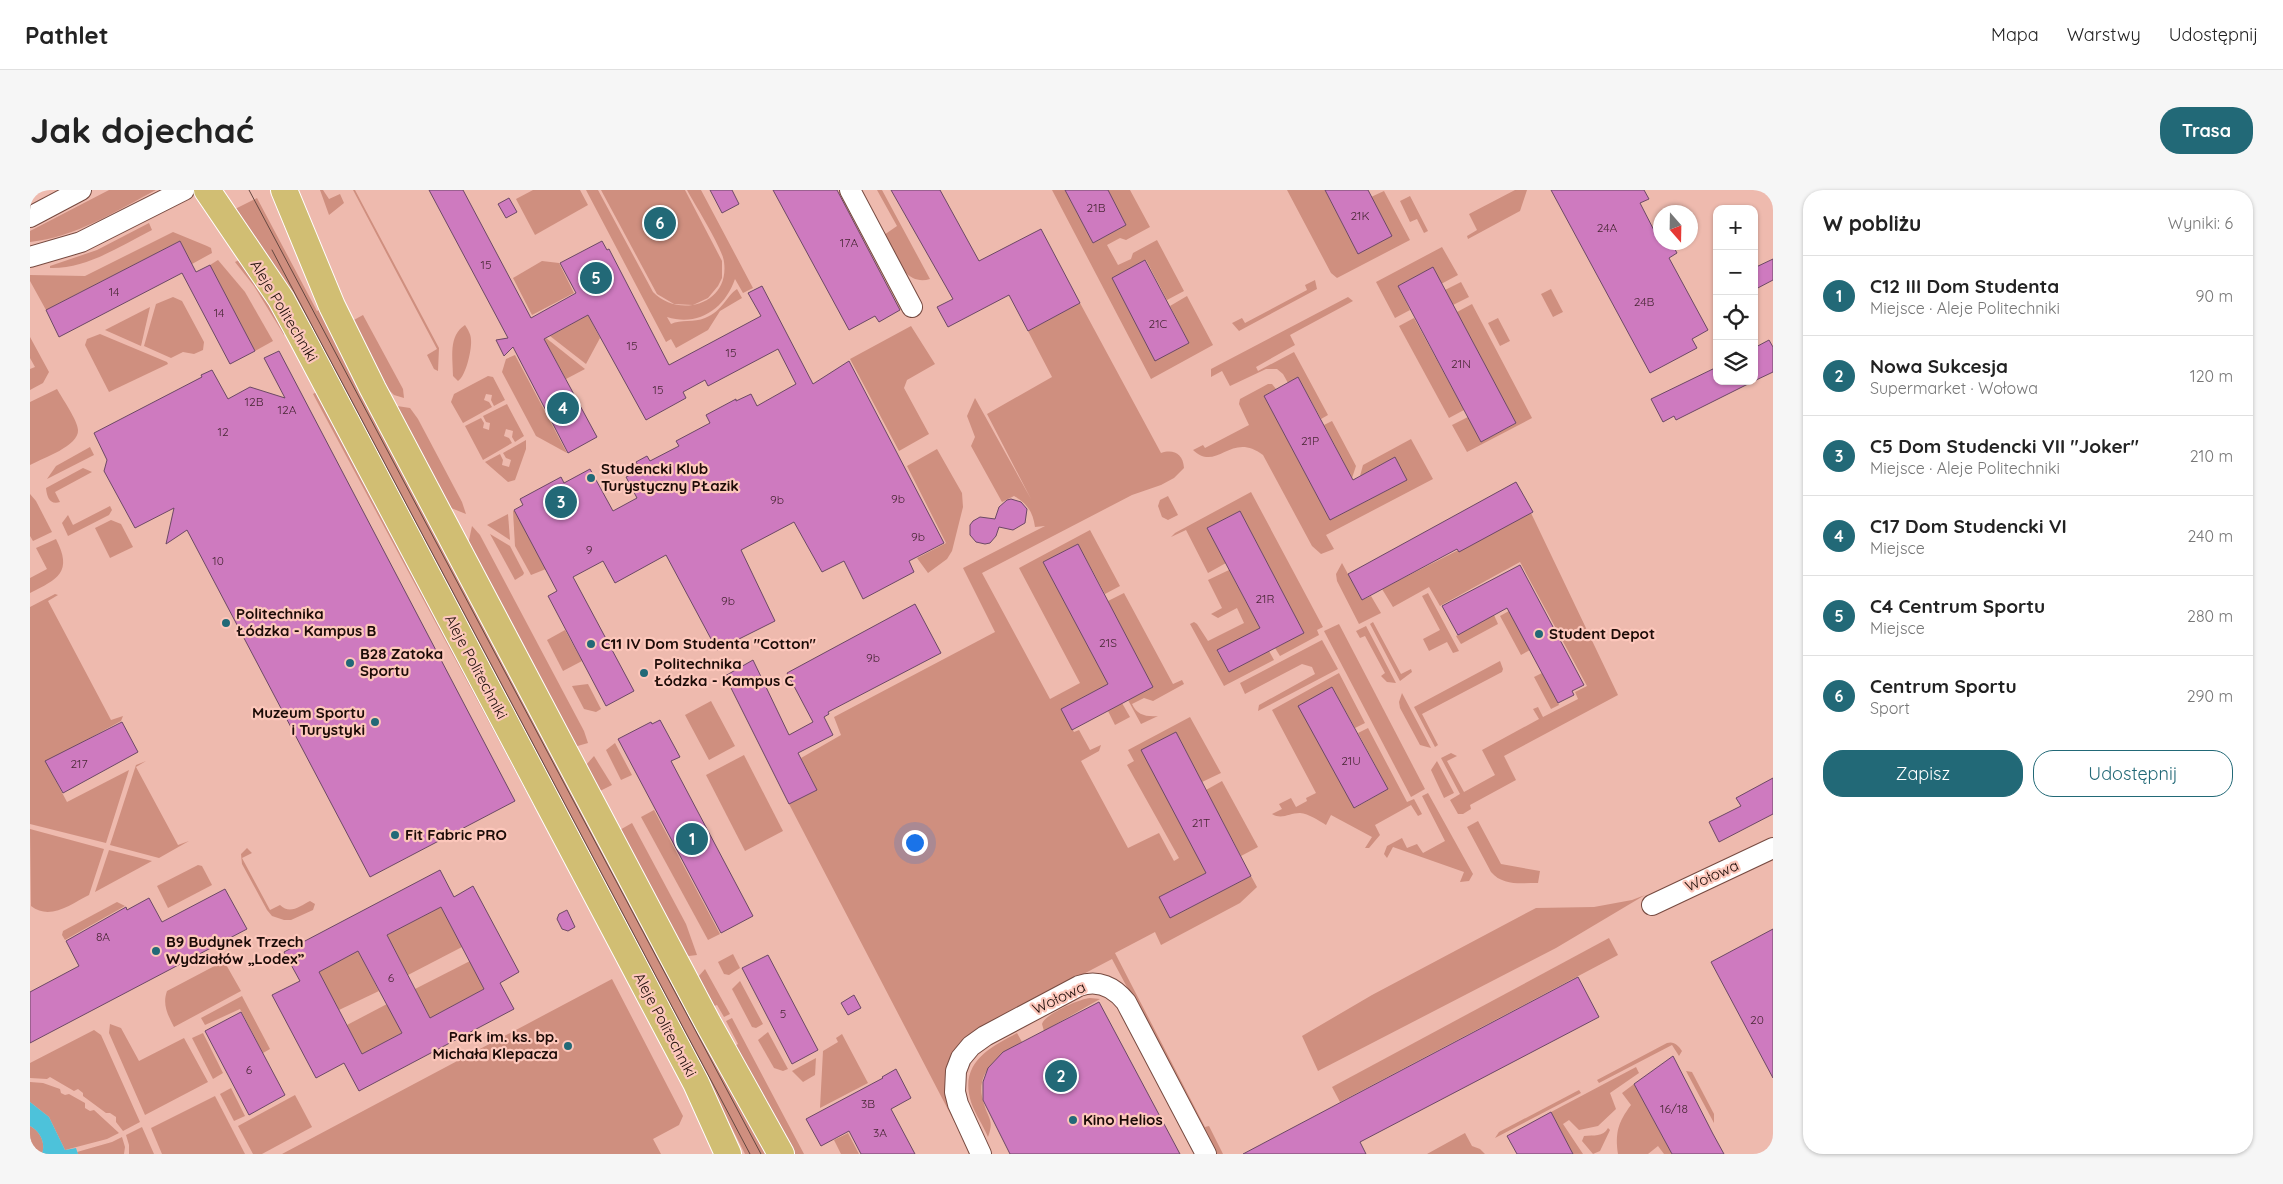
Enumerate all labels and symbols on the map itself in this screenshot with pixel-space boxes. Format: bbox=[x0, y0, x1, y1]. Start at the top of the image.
house number: 21B bbox=[1087, 200, 1106, 215]
pin: 6 bbox=[644, 204, 676, 242]
north arrow bbox=[1653, 205, 1698, 250]
house number: 21K bbox=[1350, 208, 1370, 223]
house number: 24A bbox=[1597, 220, 1618, 235]
house number: 17A bbox=[840, 235, 858, 250]
street label: Aleje Politechniki bbox=[247, 256, 322, 365]
house number: 15 bbox=[481, 257, 491, 272]
pin: 5 bbox=[580, 259, 612, 297]
house number: 14 bbox=[109, 284, 119, 299]
house number: 24B bbox=[1634, 294, 1654, 309]
house number: 14 bbox=[214, 305, 224, 320]
house number: 21C bbox=[1149, 316, 1168, 331]
house number: 15 bbox=[627, 338, 637, 353]
house number: 15 bbox=[726, 345, 736, 360]
house number: 21N bbox=[1451, 356, 1471, 371]
house number: 15 bbox=[653, 382, 663, 397]
pin: 4 bbox=[547, 389, 579, 427]
house number: 12B bbox=[245, 394, 264, 409]
house number: 12A bbox=[278, 402, 297, 417]
house number: 12 bbox=[217, 424, 229, 439]
house number: 21P bbox=[1301, 433, 1319, 448]
place label: Studencki Klub Turystyczny PŁazik bbox=[601, 459, 739, 495]
marker: Studencki Klub Turystyczny PŁazik bbox=[585, 472, 597, 484]
pin: 3 bbox=[545, 483, 577, 521]
house number: 9b bbox=[891, 491, 905, 506]
house number: 9b bbox=[770, 492, 784, 507]
house number: 9b bbox=[911, 529, 925, 544]
house number: 9 bbox=[586, 542, 593, 557]
house number: 10 bbox=[212, 553, 224, 568]
house number: 21R bbox=[1255, 591, 1275, 606]
house number: 9b bbox=[721, 593, 735, 608]
place label: Politechnika Łódzka - Kampus B bbox=[236, 604, 377, 640]
street label: Aleje Politechniki bbox=[441, 611, 512, 722]
marker: Politechnika Łódzka - Kampus B bbox=[220, 617, 232, 629]
place label: Student Depot bbox=[1549, 624, 1655, 643]
marker: Student Depot bbox=[1533, 628, 1545, 640]
place label: C11 IV Dom Studenta "Cotton" bbox=[601, 634, 817, 653]
house number: 21S bbox=[1099, 635, 1117, 650]
marker: C11 IV Dom Studenta "Cotton" bbox=[585, 638, 597, 650]
place label: B28 Zatoka Sportu bbox=[360, 644, 443, 680]
house number: 9b bbox=[866, 650, 880, 665]
place label: Politechnika Łódzka - Kampus C bbox=[654, 654, 795, 690]
marker: B28 Zatoka Sportu bbox=[344, 657, 356, 669]
marker: Politechnika Łódzka - Kampus C bbox=[638, 667, 650, 679]
place label: Muzeum Sportu i Turystyki bbox=[252, 703, 365, 739]
marker: Muzeum Sportu i Turystyki bbox=[369, 716, 381, 728]
house number: 21U bbox=[1341, 753, 1361, 768]
house number: 217 bbox=[70, 756, 88, 771]
house number: 21T bbox=[1192, 815, 1210, 830]
pin: 1 bbox=[676, 820, 708, 858]
place label: Fit Fabric PRO bbox=[405, 825, 507, 844]
marker: Fit Fabric PRO bbox=[389, 829, 401, 841]
your location bbox=[902, 830, 928, 856]
street label: Wołowa bbox=[1682, 855, 1741, 896]
house number: 8A bbox=[96, 929, 110, 944]
place label: B9 Budynek Trzech Wydziałów „Lodex” bbox=[166, 932, 305, 968]
marker: B9 Budynek Trzech Wydziałów „Lodex” bbox=[150, 945, 162, 957]
street label: Aleje Politechniki bbox=[630, 969, 701, 1080]
house number: 6 bbox=[388, 970, 395, 985]
street label: Wołowa bbox=[1029, 977, 1088, 1018]
house number: 5 bbox=[780, 1006, 786, 1021]
house number: 20 bbox=[1750, 1012, 1764, 1027]
place label: Park im. ks. bp. Michała Klepacza bbox=[433, 1027, 558, 1063]
marker: Park im. ks. bp. Michała Klepacza bbox=[562, 1040, 574, 1052]
pin: 2 bbox=[1045, 1057, 1077, 1095]
house number: 6 bbox=[246, 1062, 253, 1077]
house number: 3B bbox=[861, 1096, 875, 1111]
house number: 16/18 bbox=[1660, 1101, 1688, 1116]
place label: Kino Helios bbox=[1083, 1110, 1163, 1129]
marker: Kino Helios bbox=[1067, 1114, 1079, 1126]
house number: 3A bbox=[873, 1125, 887, 1140]

